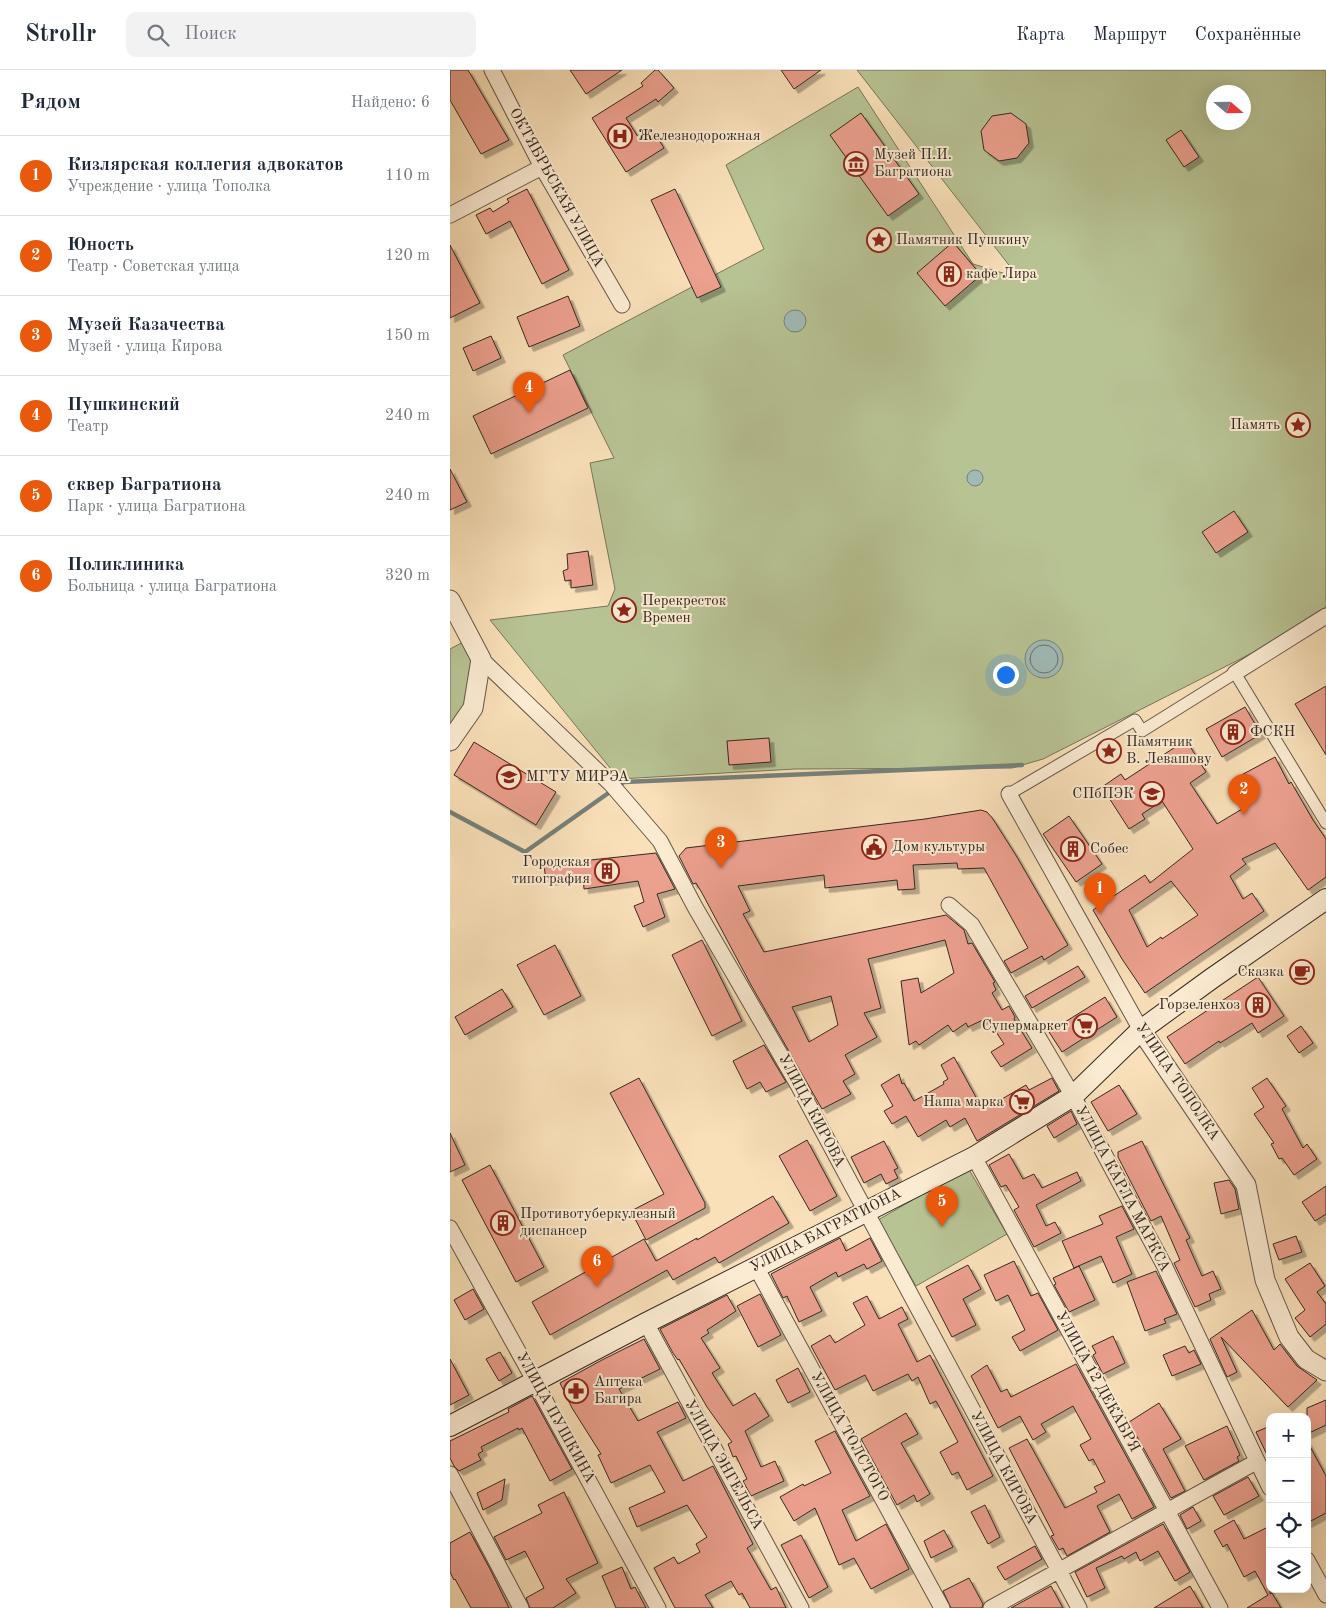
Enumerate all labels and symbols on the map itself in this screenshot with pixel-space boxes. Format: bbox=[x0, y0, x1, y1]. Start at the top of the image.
north arrow bbox=[1206, 85, 1251, 130]
street label: ОКТЯБРЬСКАЯ УЛИЦА bbox=[506, 106, 606, 270]
hospital icon: Железнодорожная bbox=[607, 123, 633, 149]
place label: Железнодорожная bbox=[638, 129, 761, 144]
place label: Музей П.И. Багратиона bbox=[874, 148, 953, 180]
museum icon: Музей П.И. Багратиона bbox=[843, 151, 869, 177]
place icon: Памятник Пушкину bbox=[866, 227, 892, 253]
place label: Памятник Пушкину bbox=[896, 233, 1030, 248]
building icon: кафе Лира bbox=[936, 261, 962, 287]
place label: кафе Лира bbox=[966, 267, 1038, 282]
pin: 4 bbox=[513, 372, 545, 413]
place icon: Память bbox=[1285, 412, 1311, 438]
place label: Память bbox=[1230, 418, 1280, 433]
place label: Перекресток Времен bbox=[642, 594, 727, 626]
place icon: Перекресток Времен bbox=[611, 597, 637, 623]
your location bbox=[993, 662, 1019, 688]
building icon: ФСКН bbox=[1220, 719, 1246, 745]
place label: ФСКН bbox=[1250, 725, 1296, 740]
place label: Памятник В. Левашову bbox=[1126, 735, 1212, 767]
place icon: Памятник В. Левашову bbox=[1096, 738, 1122, 764]
school or university icon: МГТУ МИРЭА bbox=[496, 764, 522, 790]
place label: МГТУ МИРЭА bbox=[526, 770, 630, 785]
pin: 2 bbox=[1228, 774, 1260, 815]
school or university icon: СПбПЭК bbox=[1139, 781, 1165, 807]
place label: СПбПЭК bbox=[1072, 787, 1134, 802]
pin: 3 bbox=[705, 827, 737, 868]
public building icon: Дом культуры bbox=[861, 834, 887, 860]
building icon: Собес bbox=[1060, 836, 1086, 862]
place label: Дом культуры bbox=[892, 840, 985, 855]
place label: Собес bbox=[1090, 842, 1129, 857]
place label: Городская типография bbox=[512, 855, 590, 887]
building icon: Городская типография bbox=[594, 858, 620, 884]
pin: 1 bbox=[1084, 873, 1116, 914]
cafe icon: Сказка bbox=[1289, 959, 1315, 985]
place label: Сказка bbox=[1238, 965, 1285, 980]
building icon: Горзеленхоз bbox=[1245, 992, 1271, 1018]
place label: Горзеленхоз bbox=[1159, 998, 1240, 1013]
supermarket icon: Супермаркет bbox=[1072, 1013, 1098, 1039]
place label: Супермаркет bbox=[982, 1019, 1068, 1034]
street label: УЛИЦА ТОПОЛКА bbox=[1132, 1021, 1222, 1144]
street label: УЛИЦА КИРОВА bbox=[775, 1052, 847, 1170]
supermarket icon: Наша марка bbox=[1009, 1089, 1035, 1115]
place label: Наша марка bbox=[923, 1095, 1005, 1110]
street label: УЛИЦА КАРЛА МАРКСА bbox=[1072, 1104, 1172, 1275]
street label: УЛИЦА БАГРАТИОНА bbox=[748, 1186, 905, 1276]
pin: 5 bbox=[926, 1186, 958, 1227]
place label: Противотуберкулезный диспансер bbox=[520, 1207, 676, 1239]
building icon: Противотуберкулезный диспансер bbox=[490, 1210, 516, 1236]
pin: 6 bbox=[581, 1246, 613, 1287]
street label: УЛИЦА 12 ДЕКАБРЯ bbox=[1052, 1309, 1142, 1455]
street label: УЛИЦА ПУШКИНА bbox=[513, 1350, 597, 1486]
street label: УЛИЦА ТОЛСТОГО bbox=[807, 1370, 891, 1504]
place label: Аптека Багира bbox=[594, 1375, 643, 1407]
pharmacy icon: Аптека Багира bbox=[563, 1378, 589, 1404]
street label: УЛИЦА ЭНГЕЛЬСА bbox=[681, 1398, 765, 1533]
street label: УЛИЦА КИРОВА bbox=[967, 1409, 1039, 1527]

